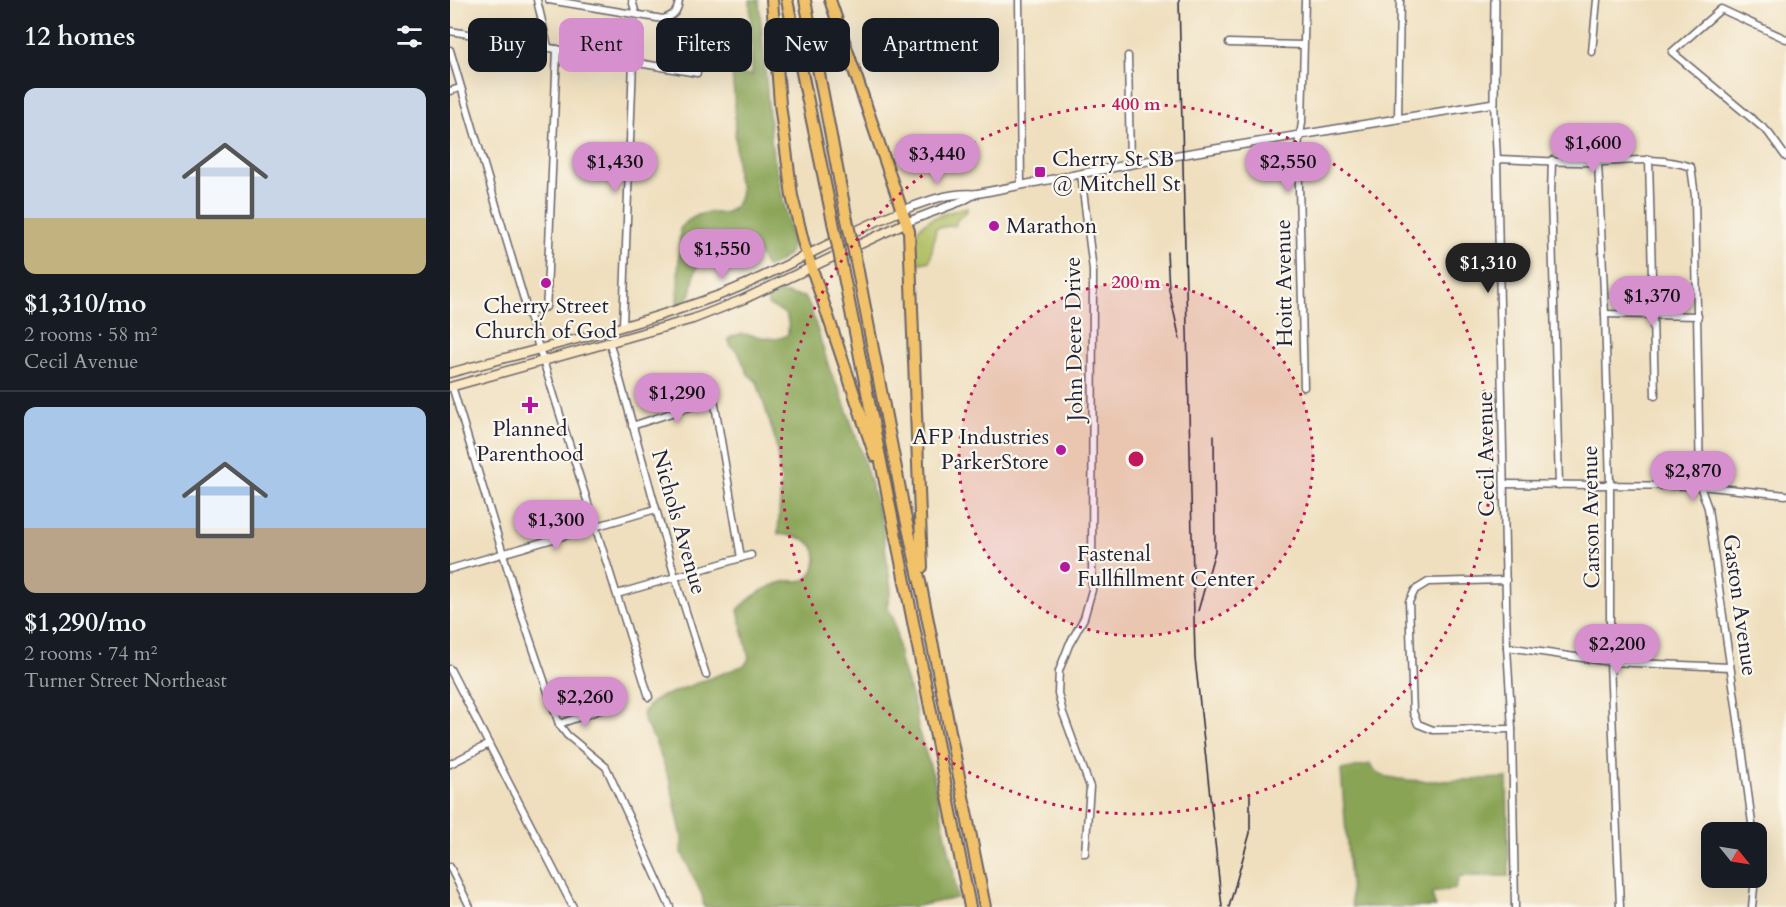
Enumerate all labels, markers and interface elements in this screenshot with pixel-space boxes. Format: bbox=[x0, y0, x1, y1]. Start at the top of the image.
chip: Buy bbox=[468, 18, 547, 72]
chip: Rent bbox=[559, 18, 644, 72]
chip: Filters bbox=[656, 18, 752, 72]
chip: New bbox=[764, 18, 850, 72]
chip: Apartment bbox=[862, 18, 999, 72]
text: 12 homes bbox=[24, 19, 135, 54]
icon: filters bbox=[393, 20, 426, 53]
text: 400 m bbox=[1111, 92, 1161, 117]
pin: $1,600 bbox=[1544, 123, 1642, 174]
icon: home bbox=[171, 127, 279, 235]
text: $1,600 bbox=[1564, 129, 1622, 156]
pin: $3,440 bbox=[888, 134, 986, 185]
text: $3,440 bbox=[908, 140, 966, 167]
pin: $1,430 bbox=[566, 142, 664, 193]
pin: $2,550 bbox=[1239, 142, 1337, 193]
place label: Cherry St SB @ Mitchell St bbox=[1052, 144, 1180, 199]
text: $1,430 bbox=[586, 148, 644, 175]
text: $2,550 bbox=[1259, 148, 1317, 175]
marker: Cherry St SB @ Mitchell St bbox=[1033, 165, 1047, 179]
place label: Marathon bbox=[1006, 211, 1098, 241]
marker: Marathon bbox=[987, 219, 1001, 233]
street label: Hoitt Avenue bbox=[1268, 219, 1300, 347]
pin: $1,550 bbox=[673, 229, 771, 280]
text: $1,550 bbox=[693, 235, 751, 262]
pin: $1,310 bbox=[1439, 243, 1537, 294]
text: $1,310 bbox=[1459, 249, 1517, 276]
street label: John Deere Drive bbox=[1058, 256, 1090, 425]
text: 200 m bbox=[1111, 270, 1161, 295]
marker: Cherry Street Church of God bbox=[539, 276, 553, 290]
pin: $1,370 bbox=[1603, 276, 1701, 327]
text: $1,370 bbox=[1623, 282, 1681, 309]
text: $1,310/mo bbox=[24, 286, 147, 321]
place label: Cherry Street Church of God bbox=[475, 291, 618, 346]
text: 2 rooms · 58 m² bbox=[24, 321, 157, 348]
text: Cecil Avenue bbox=[24, 348, 138, 375]
pin: $1,290 bbox=[628, 373, 726, 424]
text: $1,290 bbox=[648, 379, 706, 406]
street label: Cecil Avenue bbox=[1470, 391, 1502, 517]
marker: Planned Parenthood bbox=[521, 396, 539, 414]
place label: Planned Parenthood bbox=[476, 414, 584, 469]
place label: AFP Industries ParkerStore bbox=[912, 422, 1049, 477]
marker: AFP Industries ParkerStore bbox=[1054, 443, 1068, 457]
street label: Carson Avenue bbox=[1575, 445, 1607, 589]
icon: home bbox=[171, 446, 279, 554]
street label: Nichols Avenue bbox=[644, 446, 714, 598]
centre of rings bbox=[1126, 449, 1146, 469]
pin: $2,870 bbox=[1644, 451, 1742, 502]
text: $2,870 bbox=[1664, 457, 1722, 484]
pin: $1,300 bbox=[507, 500, 605, 551]
text: $1,300 bbox=[527, 506, 585, 533]
street label: Gaston Avenue bbox=[1715, 532, 1765, 678]
place label: Fastenal Fullfillment Center bbox=[1077, 539, 1256, 594]
marker: Fastenal Fullfillment Center bbox=[1058, 560, 1072, 574]
text: $1,290/mo bbox=[24, 605, 147, 640]
pin: $2,200 bbox=[1568, 624, 1666, 675]
text: $2,200 bbox=[1588, 630, 1646, 657]
text: 2 rooms · 74 m² bbox=[24, 640, 157, 667]
text: Turner Street Northeast bbox=[24, 667, 227, 694]
pin: $2,260 bbox=[536, 677, 634, 728]
text: $2,260 bbox=[556, 683, 614, 710]
north arrow bbox=[1701, 822, 1767, 888]
map controls bbox=[1701, 822, 1767, 888]

